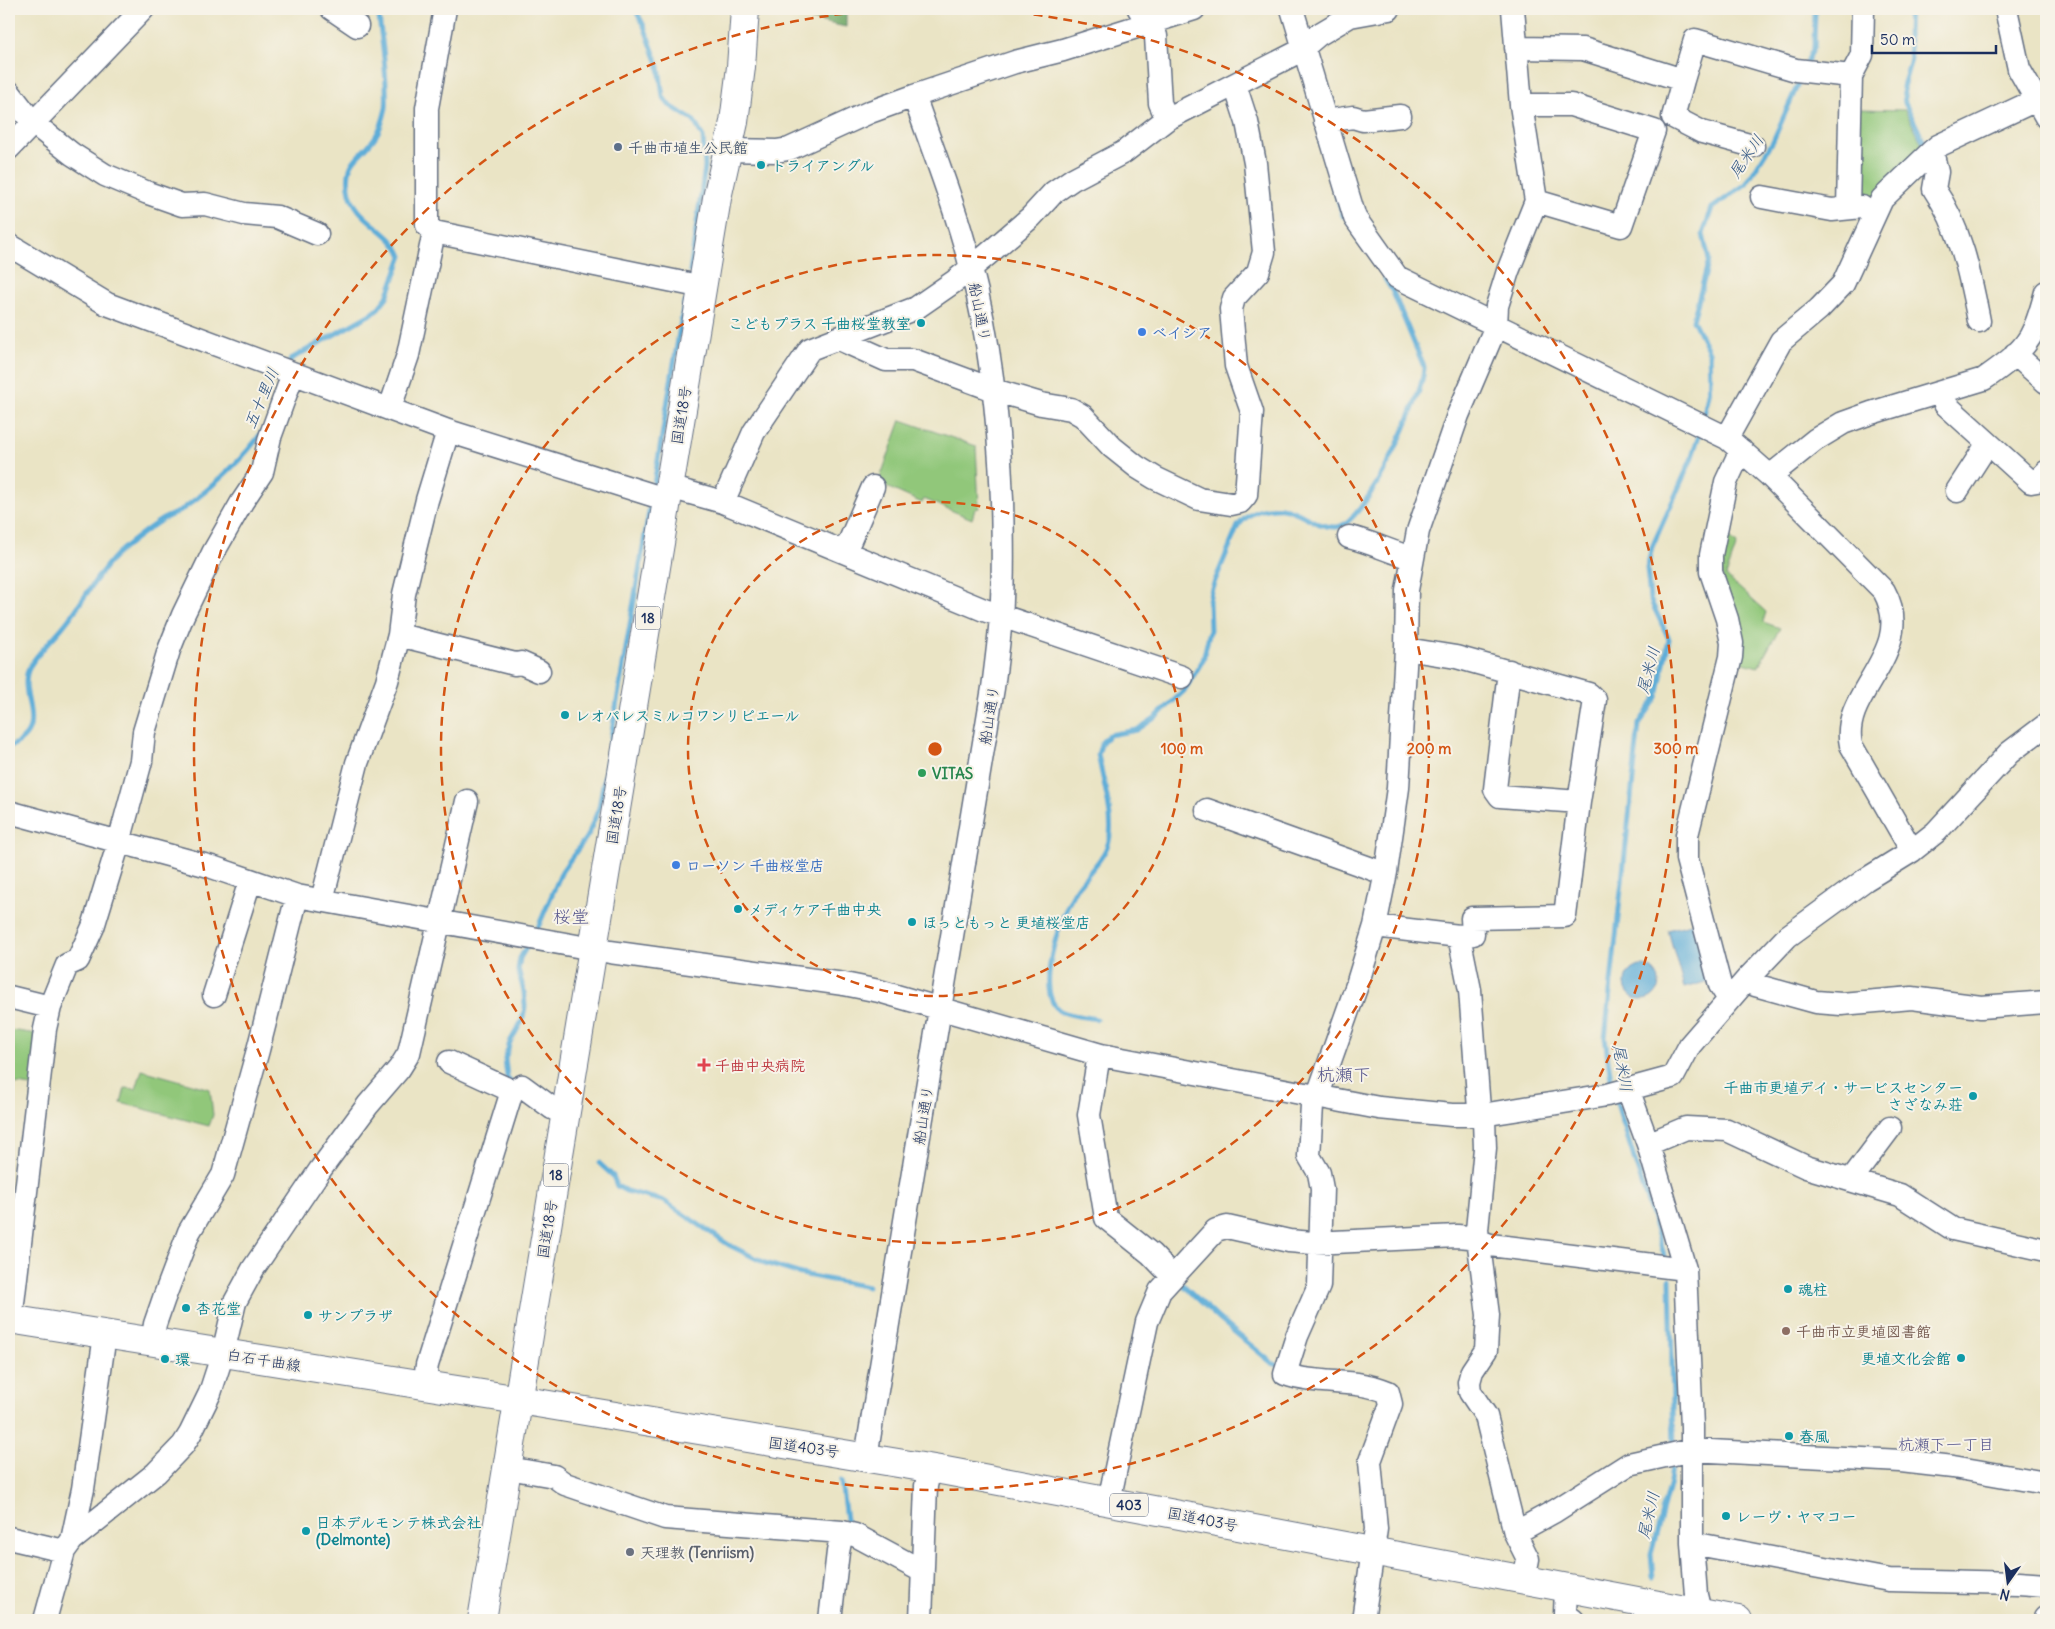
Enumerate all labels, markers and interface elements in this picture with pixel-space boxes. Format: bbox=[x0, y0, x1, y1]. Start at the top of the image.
scale bar bbox=[1872, 22, 1996, 54]
text: 50 m bbox=[1880, 30, 1915, 49]
water label: 尾米川 bbox=[1724, 131, 1768, 181]
place label: 千曲市埴生公民館 bbox=[628, 138, 748, 157]
marker: 千曲市埴生公民館 bbox=[612, 141, 624, 153]
place label: トライアングル bbox=[771, 156, 875, 175]
marker: トライアングル bbox=[755, 159, 767, 171]
street label: 船山通り bbox=[965, 281, 995, 343]
place label: こどもプラス 千曲桜堂教室 bbox=[728, 314, 911, 333]
marker: こどもプラス 千曲桜堂教室 bbox=[915, 317, 927, 329]
place label: ベイシア bbox=[1152, 323, 1212, 342]
marker: ベイシア bbox=[1136, 326, 1148, 338]
water label: 五十里川 bbox=[239, 365, 283, 431]
street label: 国道18号 bbox=[667, 384, 695, 446]
road number: 18 bbox=[636, 606, 660, 630]
water label: 尾米川 bbox=[1632, 644, 1664, 696]
street label: 船山通り bbox=[975, 684, 1003, 746]
place label: レオパレスミルコワンリピエール bbox=[575, 706, 799, 725]
marker: レオパレスミルコワンリピエール bbox=[559, 709, 571, 721]
text: 100 m bbox=[1161, 739, 1203, 758]
text: 200 m bbox=[1407, 739, 1451, 758]
text: 300 m bbox=[1654, 739, 1699, 758]
centre of rings bbox=[926, 740, 944, 758]
place label: VITAS bbox=[932, 764, 973, 783]
marker: VITAS bbox=[916, 767, 928, 779]
street label: 国道18号 bbox=[602, 784, 630, 846]
place label: ローソン 千曲桜堂店 bbox=[686, 856, 825, 875]
marker: ローソン 千曲桜堂店 bbox=[670, 859, 682, 871]
place label: メディケア千曲中央 bbox=[748, 900, 881, 919]
marker: メディケア千曲中央 bbox=[732, 903, 744, 915]
district label: 桜堂 bbox=[553, 905, 589, 928]
place label: ほっともっと 更埴桜堂店 bbox=[922, 913, 1091, 932]
marker: ほっともっと 更埴桜堂店 bbox=[906, 916, 918, 928]
water label: 尾米川 bbox=[1609, 1043, 1637, 1093]
place label: 千曲中央病院 bbox=[715, 1056, 805, 1075]
marker: 千曲中央病院 bbox=[697, 1058, 711, 1072]
district label: 杭瀬下 bbox=[1317, 1063, 1371, 1086]
place label: 千曲市更埴デイ・サービスセンター さざなみ荘 bbox=[1724, 1078, 1963, 1114]
street label: 船山通り bbox=[909, 1084, 937, 1146]
marker: 千曲市更埴デイ・サービスセンター さざなみ荘 bbox=[1967, 1090, 1979, 1102]
road number: 18 bbox=[544, 1164, 568, 1186]
street label: 国道18号 bbox=[533, 1198, 561, 1260]
place label: 魂柱 bbox=[1798, 1280, 1828, 1299]
marker: 魂柱 bbox=[1782, 1283, 1794, 1295]
place label: 杏花堂 bbox=[196, 1299, 241, 1318]
marker: 杏花堂 bbox=[180, 1302, 192, 1314]
place label: サンプラザ bbox=[318, 1306, 393, 1325]
marker: サンプラザ bbox=[302, 1309, 314, 1321]
place label: 千曲市立更埴図書館 bbox=[1796, 1322, 1931, 1341]
marker: 千曲市立更埴図書館 bbox=[1780, 1325, 1792, 1337]
street label: 白石千曲線 bbox=[225, 1345, 303, 1375]
place label: 更埴文化会館 bbox=[1861, 1349, 1951, 1368]
place label: 環 bbox=[175, 1350, 190, 1369]
marker: 更埴文化会館 bbox=[1955, 1352, 1967, 1364]
marker: 環 bbox=[159, 1353, 171, 1365]
place label: 春風 bbox=[1799, 1427, 1829, 1446]
marker: 春風 bbox=[1783, 1430, 1795, 1442]
street label: 国道403号 bbox=[767, 1433, 841, 1461]
district label: 杭瀬下一丁目 bbox=[1898, 1434, 1994, 1454]
water label: 尾米川 bbox=[1633, 1489, 1663, 1541]
road number: 403 bbox=[1110, 1494, 1148, 1516]
street label: 国道403号 bbox=[1166, 1503, 1240, 1535]
place label: レーヴ・ヤマコー bbox=[1736, 1507, 1857, 1526]
marker: レーヴ・ヤマコー bbox=[1720, 1510, 1732, 1522]
place label: 日本デルモンテ株式会社 (Delmonte) bbox=[316, 1513, 481, 1550]
marker: 日本デルモンテ株式会社 (Delmonte) bbox=[300, 1525, 312, 1537]
place label: 天理教 (Tenriism) bbox=[640, 1543, 754, 1563]
marker: 天理教 (Tenriism) bbox=[624, 1546, 636, 1558]
north arrow bbox=[1982, 1556, 2032, 1606]
text: N bbox=[1998, 1585, 2012, 1605]

